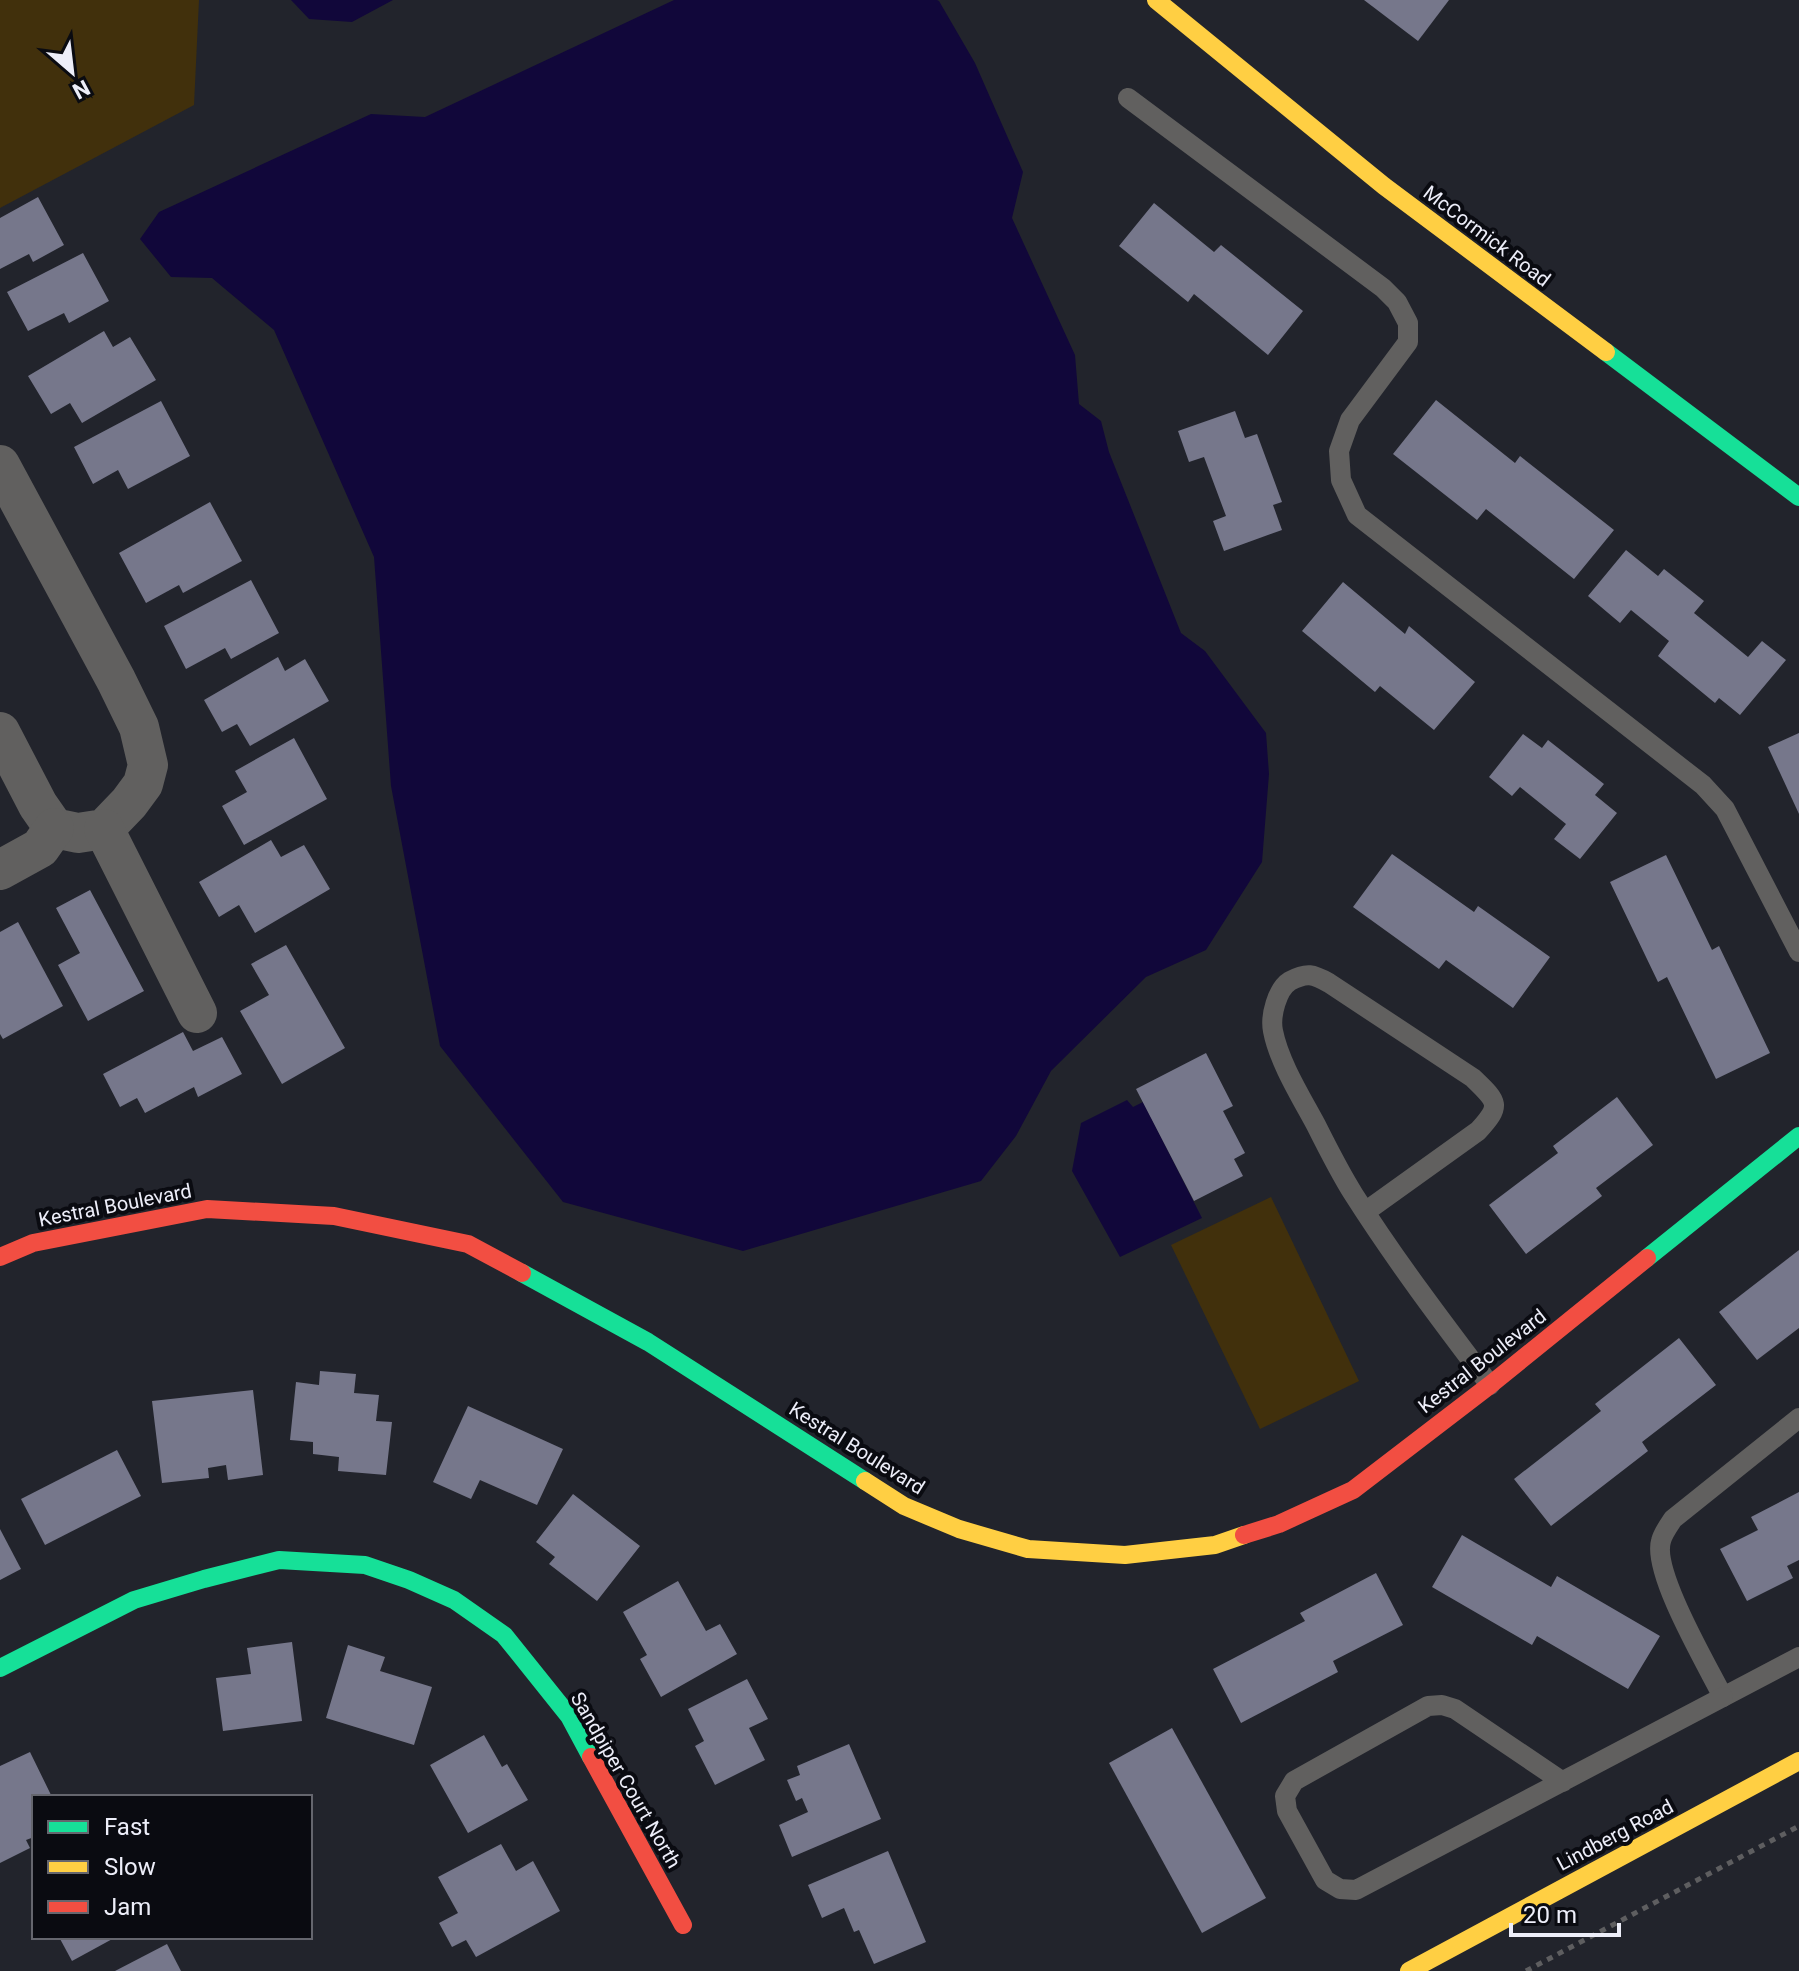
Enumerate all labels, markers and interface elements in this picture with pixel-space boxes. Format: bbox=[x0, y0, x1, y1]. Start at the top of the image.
north arrow bbox=[32, 32, 112, 112]
text: N bbox=[68, 75, 94, 104]
street label: McCormick Road bbox=[1419, 180, 1555, 292]
street label: Kestral Boulevard bbox=[36, 1178, 194, 1232]
street label: Kestral Boulevard bbox=[1413, 1304, 1551, 1418]
street label: Kestral Boulevard bbox=[785, 1397, 929, 1499]
street label: Sandpiper Court North bbox=[566, 1688, 686, 1872]
street label: Lindberg Road bbox=[1553, 1794, 1677, 1876]
legend bbox=[32, 1795, 312, 1939]
text: Fast bbox=[104, 1813, 150, 1841]
text: Slow bbox=[104, 1853, 156, 1881]
scale bar bbox=[1511, 1887, 1619, 1937]
text: Jam bbox=[104, 1893, 151, 1921]
text: 20 m bbox=[1523, 1901, 1577, 1929]

